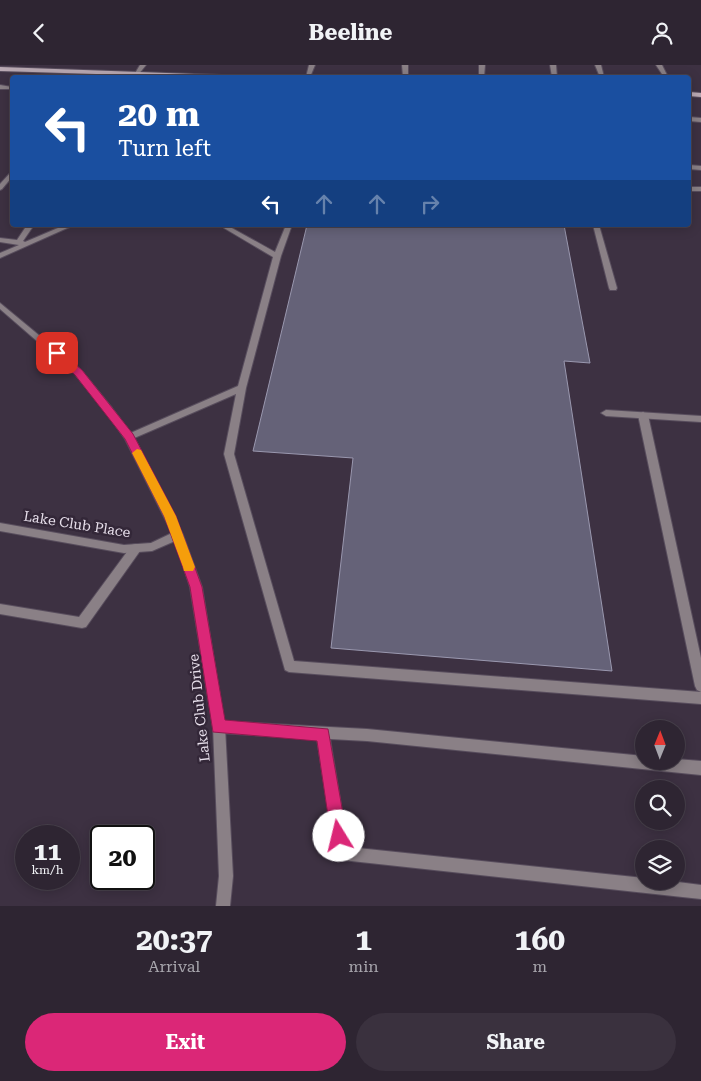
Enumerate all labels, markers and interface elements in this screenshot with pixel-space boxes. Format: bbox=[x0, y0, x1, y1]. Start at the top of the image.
icon: back bbox=[25, 19, 53, 47]
icon: person bbox=[648, 19, 676, 47]
text: Beeline bbox=[309, 20, 392, 45]
text: 20 m bbox=[118, 94, 200, 135]
icon: left bbox=[35, 95, 100, 160]
text: Turn left bbox=[118, 136, 211, 161]
icon: left bbox=[257, 190, 285, 218]
icon: ahead bbox=[310, 190, 338, 218]
icon: ahead bbox=[363, 190, 391, 218]
icon: right bbox=[416, 190, 444, 218]
pin bbox=[36, 332, 78, 374]
icon: arrive bbox=[43, 339, 71, 367]
street label: Lake Club Place bbox=[22, 508, 132, 540]
street label: Lake Club Drive bbox=[185, 653, 213, 763]
north arrow bbox=[635, 720, 685, 770]
map controls bbox=[635, 720, 685, 890]
button: search bbox=[635, 780, 685, 830]
position arrow bbox=[312, 809, 364, 861]
speed limit sign: 20 bbox=[90, 825, 155, 890]
text: 11 bbox=[33, 837, 62, 866]
button: layers bbox=[635, 840, 685, 890]
text: km/h bbox=[31, 863, 64, 877]
text: 20:37 bbox=[136, 922, 213, 957]
text: 1 bbox=[355, 922, 372, 957]
text: 160 bbox=[515, 922, 565, 957]
text: Arrival bbox=[148, 957, 200, 976]
text: min bbox=[349, 957, 379, 976]
text: m bbox=[532, 957, 547, 976]
button: Exit bbox=[25, 1013, 346, 1071]
button: Share bbox=[356, 1013, 676, 1071]

